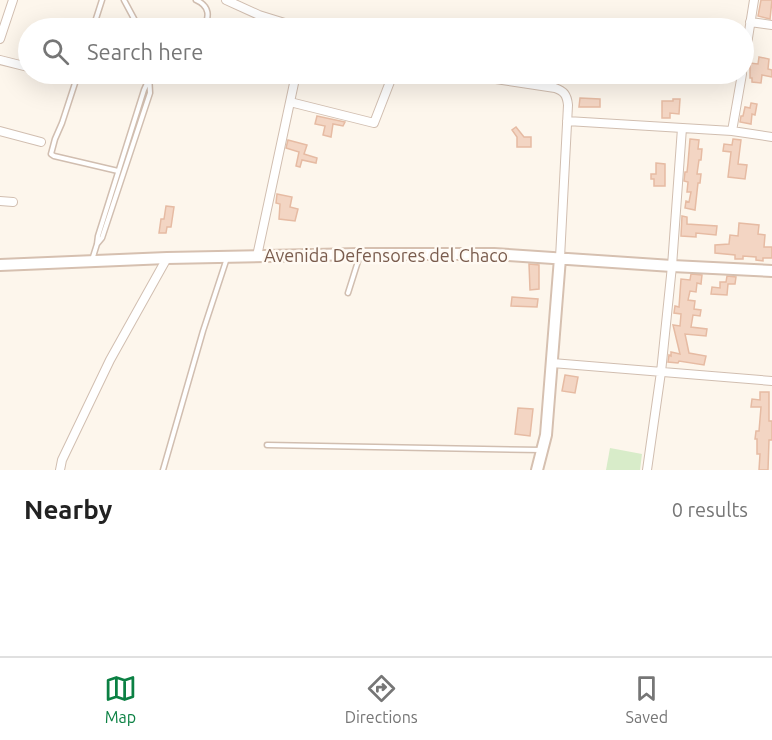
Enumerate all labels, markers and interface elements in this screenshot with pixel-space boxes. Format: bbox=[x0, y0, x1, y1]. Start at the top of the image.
search box bbox=[18, 18, 754, 84]
icon: search bbox=[39, 35, 72, 68]
text: Search here bbox=[87, 39, 203, 64]
street label: Avenida Defensores del Chaco bbox=[264, 245, 508, 265]
text: Nearby bbox=[24, 495, 112, 524]
text: 0 results bbox=[672, 498, 748, 521]
tab: Map bbox=[104, 672, 137, 726]
tab: Directions bbox=[345, 672, 418, 726]
tab: Saved bbox=[626, 672, 668, 726]

